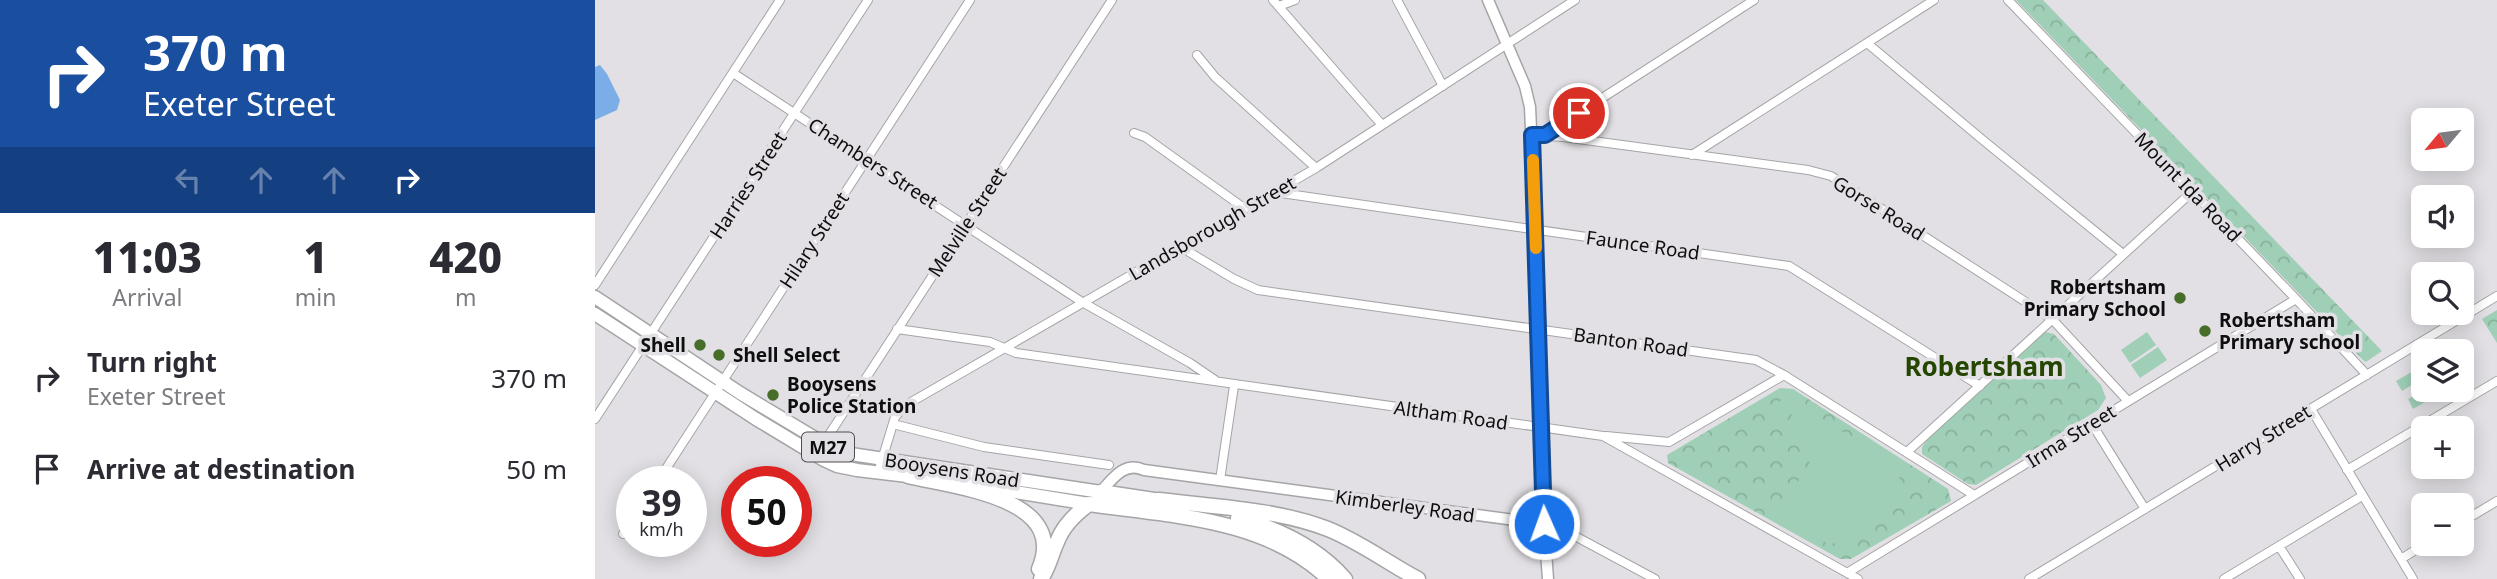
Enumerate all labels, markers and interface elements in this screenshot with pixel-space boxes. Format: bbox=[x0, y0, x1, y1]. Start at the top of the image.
text: 370 m bbox=[143, 19, 288, 85]
icon: right bbox=[28, 28, 119, 119]
text: Exeter Street bbox=[143, 82, 336, 125]
pin bbox=[1549, 83, 1609, 143]
icon: arrive bbox=[1560, 94, 1598, 132]
north arrow bbox=[2411, 108, 2475, 172]
map controls bbox=[2411, 108, 2474, 556]
street label: Chambers Street bbox=[803, 111, 943, 215]
street label: Harries Street bbox=[704, 126, 793, 244]
street label: Mount Ida Road bbox=[2129, 126, 2247, 248]
icon: left bbox=[169, 161, 207, 199]
icon: ahead bbox=[242, 161, 280, 199]
icon: ahead bbox=[315, 161, 353, 199]
icon: right bbox=[388, 161, 426, 199]
street label: Melville Street bbox=[922, 162, 1012, 282]
street label: Landsborough Street bbox=[1124, 170, 1300, 286]
street label: Gorse Road bbox=[1828, 170, 1930, 246]
button: sound bbox=[2411, 185, 2474, 248]
street label: Hilary Street bbox=[773, 187, 855, 293]
street label: Faunce Road bbox=[1585, 224, 1701, 266]
text: 11:03 bbox=[93, 228, 202, 285]
text: 1 bbox=[303, 228, 328, 285]
text: 420 bbox=[429, 228, 502, 285]
button: search bbox=[2411, 262, 2474, 325]
place label: Robertsham Primary School bbox=[2024, 274, 2166, 322]
text: Arrival bbox=[112, 281, 182, 313]
text: min bbox=[295, 281, 336, 313]
text: m bbox=[455, 281, 476, 313]
marker: Robertsham Primary School bbox=[2172, 290, 2188, 306]
place label: Robertsham Primary school bbox=[2219, 307, 2360, 355]
street label: Banton Road bbox=[1572, 321, 1690, 363]
marker: Robertsham Primary school bbox=[2197, 323, 2213, 339]
place label: Shell bbox=[641, 332, 686, 358]
marker: Shell bbox=[692, 337, 708, 353]
button: layers bbox=[2411, 339, 2474, 402]
place label: Shell Select bbox=[733, 342, 840, 368]
text: Turn right bbox=[87, 344, 217, 380]
marker: Shell Select bbox=[711, 347, 727, 363]
district label: Robertsham bbox=[1904, 348, 2064, 384]
icon: right bbox=[28, 359, 66, 397]
text: 370 m bbox=[491, 360, 567, 396]
place label: Booysens Police Station bbox=[787, 371, 916, 419]
text: Exeter Street bbox=[87, 380, 225, 412]
marker: Booysens Police Station bbox=[765, 387, 781, 403]
street label: Altham Road bbox=[1392, 394, 1510, 436]
street label: Irma Street bbox=[2021, 398, 2121, 474]
street label: Harry Street bbox=[2210, 398, 2316, 478]
button: + bbox=[2411, 416, 2474, 479]
road number: M27 bbox=[802, 432, 854, 462]
street label: Booysens Road bbox=[883, 447, 1021, 493]
icon: arrive bbox=[28, 450, 66, 488]
text: Arrive at destination bbox=[87, 451, 356, 487]
text: 50 m bbox=[506, 451, 567, 487]
speed limit sign: 50 bbox=[721, 466, 812, 557]
text: 39 bbox=[641, 479, 682, 526]
street label: Kimberley Road bbox=[1334, 483, 1476, 529]
position arrow bbox=[1507, 487, 1581, 561]
button: − bbox=[2411, 493, 2474, 556]
text: km/h bbox=[639, 517, 684, 541]

